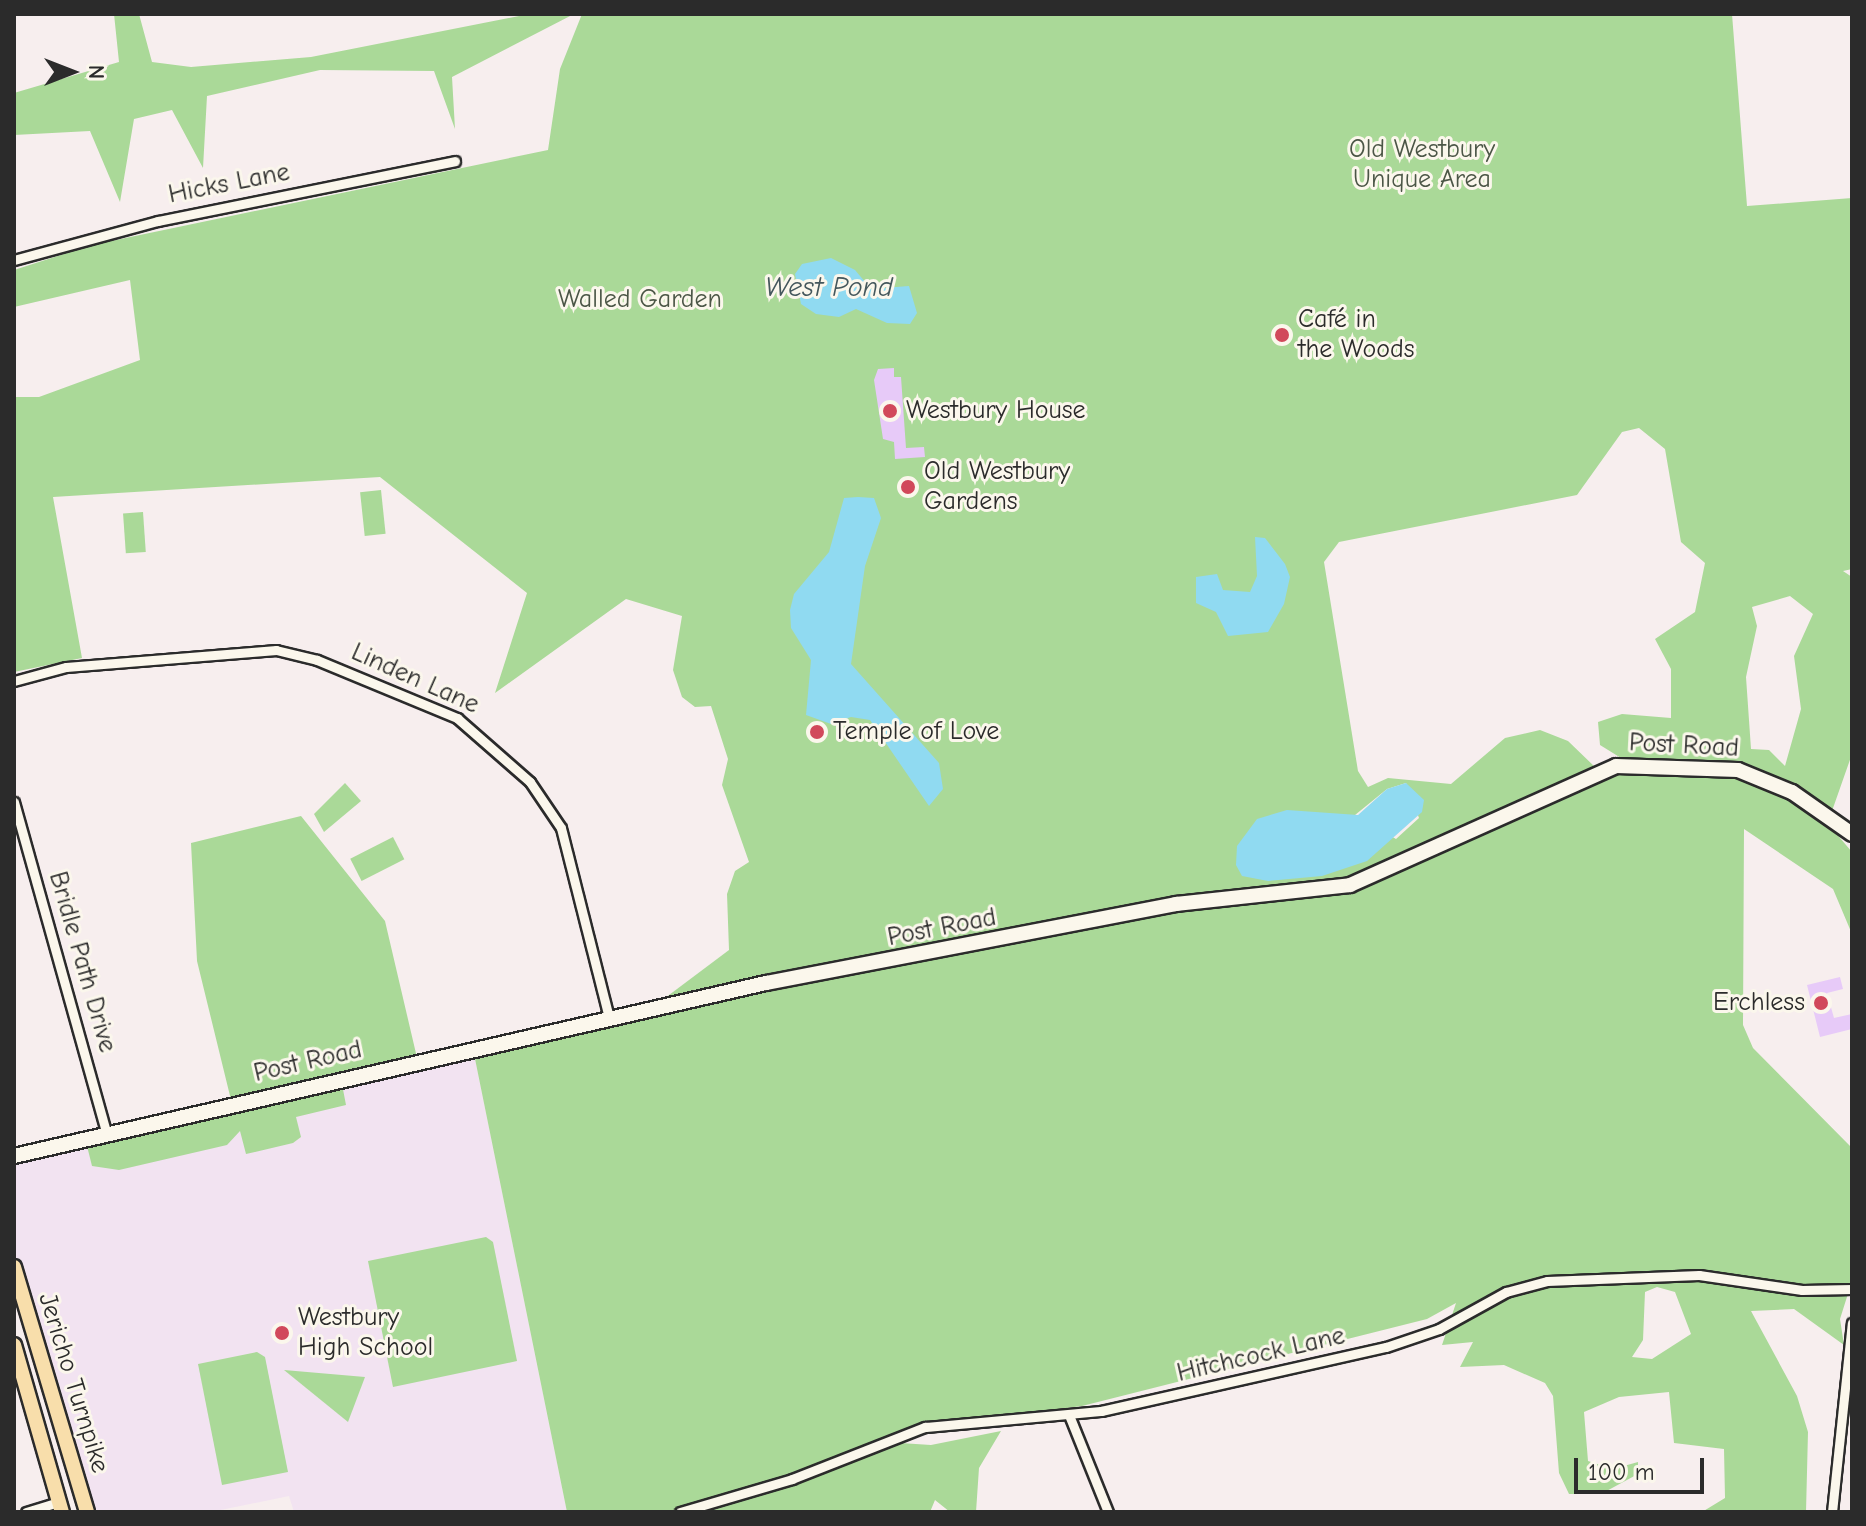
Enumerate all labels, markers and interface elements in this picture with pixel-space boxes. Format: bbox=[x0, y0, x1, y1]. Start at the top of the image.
north arrow bbox=[32, 32, 112, 112]
text: N bbox=[83, 65, 109, 79]
park label: Old Westbury Unique Area bbox=[1349, 134, 1495, 196]
street label: Hicks Lane bbox=[166, 157, 292, 211]
water label: West Pond bbox=[765, 270, 893, 304]
park label: Walled Garden bbox=[558, 284, 722, 316]
place label: Café in the Woods bbox=[1298, 304, 1415, 366]
marker: Café in the Woods bbox=[1273, 326, 1291, 344]
place label: Westbury House bbox=[906, 395, 1085, 427]
marker: Westbury House bbox=[881, 402, 899, 420]
place label: Old Westbury Gardens bbox=[924, 456, 1070, 518]
marker: Old Westbury Gardens bbox=[899, 478, 917, 496]
street label: Linden Lane bbox=[346, 637, 484, 721]
place label: Temple of Love bbox=[833, 716, 999, 748]
marker: Temple of Love bbox=[808, 723, 826, 741]
street label: Post Road bbox=[1628, 728, 1740, 764]
street label: Bridle Path Drive bbox=[41, 868, 123, 1056]
street label: Post Road bbox=[885, 902, 999, 954]
place label: Erchless bbox=[1713, 987, 1805, 1019]
marker: Erchless bbox=[1812, 994, 1830, 1012]
street label: Post Road bbox=[251, 1034, 365, 1090]
street label: Jericho Turnpike bbox=[31, 1289, 115, 1477]
place label: Westbury High School bbox=[298, 1302, 433, 1364]
street label: Hitchcock Lane bbox=[1174, 1321, 1348, 1389]
marker: Westbury High School bbox=[273, 1324, 291, 1342]
scale bar bbox=[1578, 1442, 1708, 1492]
text: 100 m bbox=[1588, 1458, 1655, 1486]

